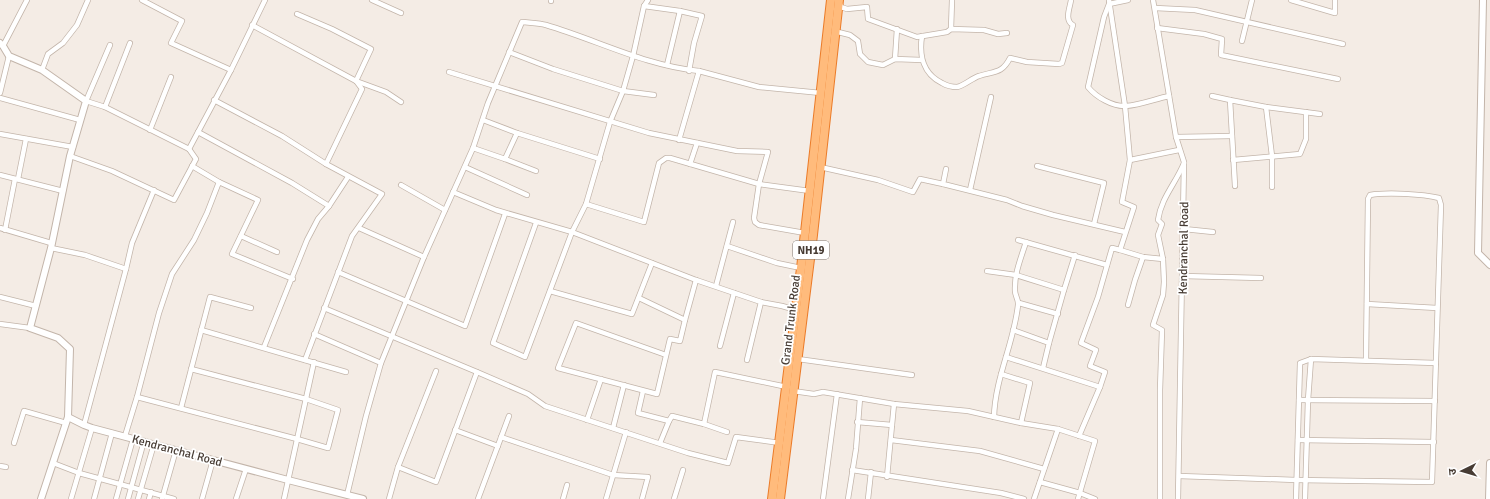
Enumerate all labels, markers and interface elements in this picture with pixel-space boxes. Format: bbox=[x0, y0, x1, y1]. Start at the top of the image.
street label: Kendranchal Road bbox=[1176, 201, 1192, 295]
road number: NH19 bbox=[793, 241, 829, 259]
street label: Grand Trunk Road bbox=[778, 274, 804, 366]
street label: Kendranchal Road bbox=[130, 432, 224, 470]
north arrow bbox=[1442, 451, 1482, 491]
text: उ bbox=[1446, 467, 1459, 476]

